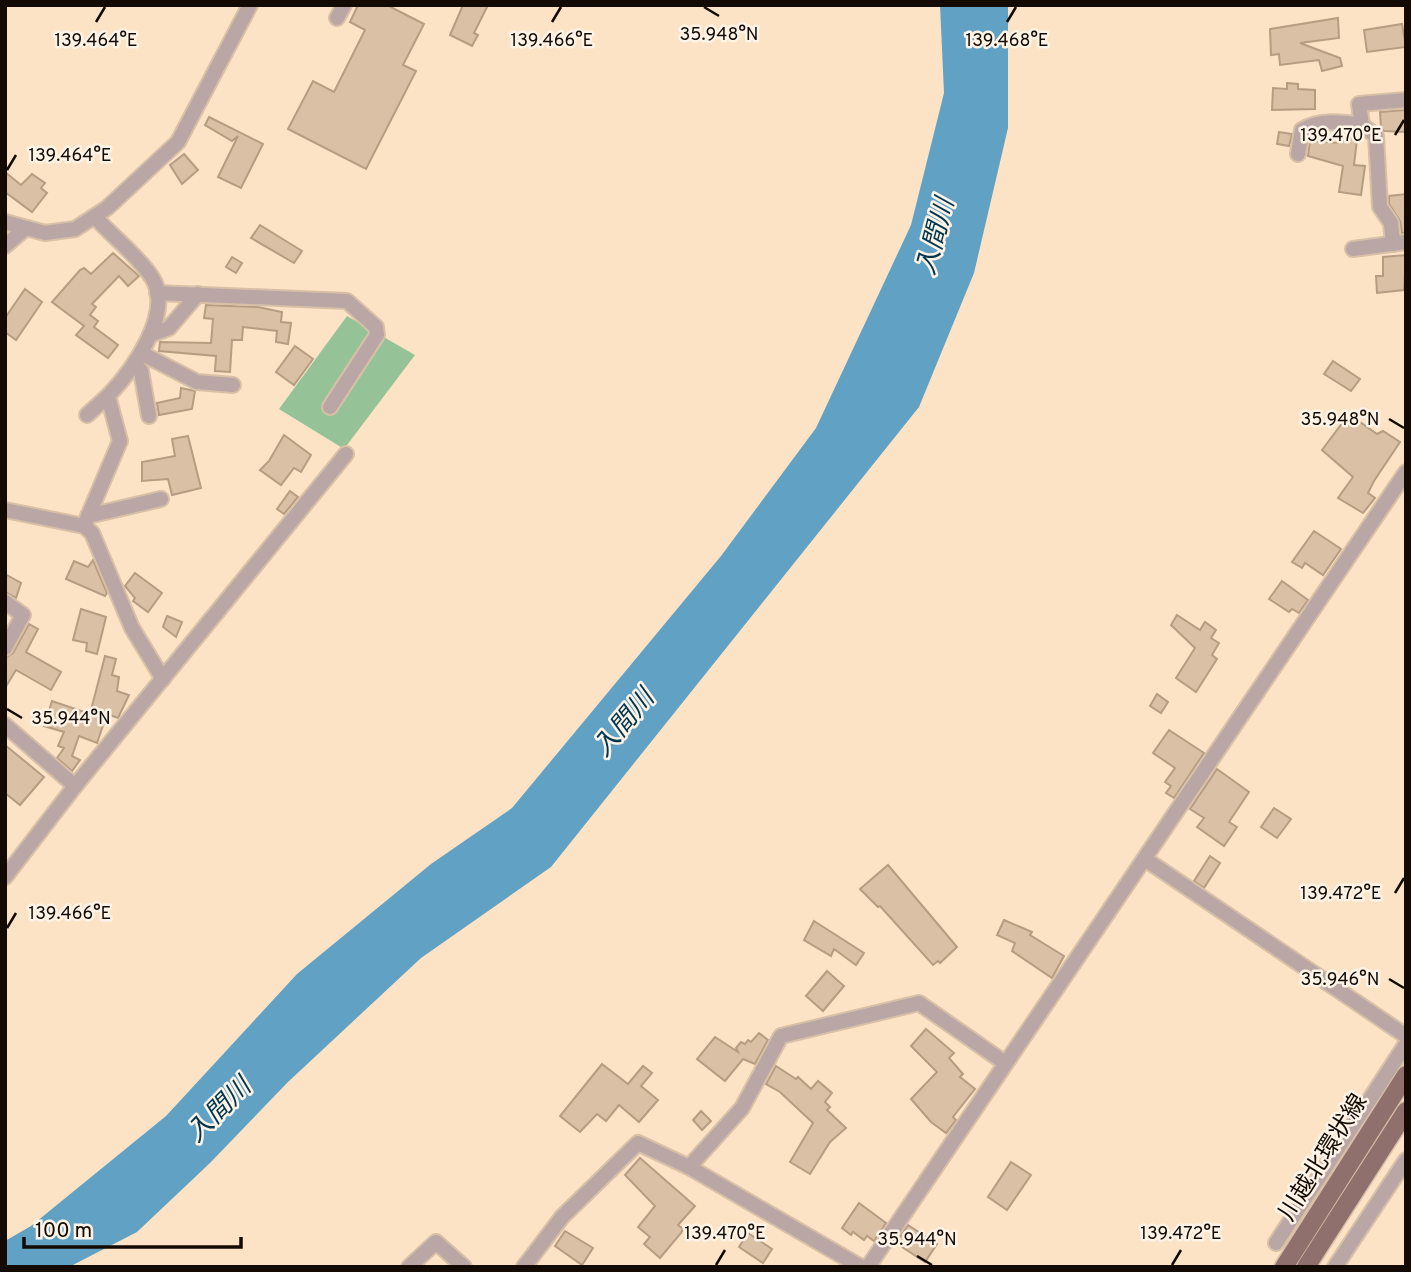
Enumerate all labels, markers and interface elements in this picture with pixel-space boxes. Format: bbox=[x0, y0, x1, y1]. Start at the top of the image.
text: 35.948°N bbox=[679, 24, 759, 47]
text: 139.464°E bbox=[54, 30, 138, 53]
text: 139.466°E bbox=[511, 30, 593, 53]
text: 139.468°E bbox=[965, 30, 1049, 53]
text: 139.470°E bbox=[1300, 125, 1382, 148]
text: 139.464°E bbox=[28, 145, 112, 168]
water label: 入間川 bbox=[911, 192, 964, 279]
text: 35.948°N bbox=[1300, 409, 1380, 432]
water label: 入間川 bbox=[587, 681, 665, 764]
text: 35.944°N bbox=[31, 708, 111, 731]
text: 139.472°E bbox=[1300, 883, 1382, 906]
text: 139.466°E bbox=[29, 903, 111, 926]
text: 35.946°N bbox=[1301, 969, 1379, 992]
water label: 入間川 bbox=[181, 1070, 261, 1150]
street label: 川越北環状線 bbox=[1273, 1089, 1375, 1227]
scale bar bbox=[24, 1206, 242, 1250]
text: 100 m bbox=[35, 1218, 92, 1245]
text: 139.470°E bbox=[684, 1223, 766, 1246]
text: 139.472°E bbox=[1140, 1223, 1222, 1246]
text: 35.944°N bbox=[877, 1229, 957, 1252]

